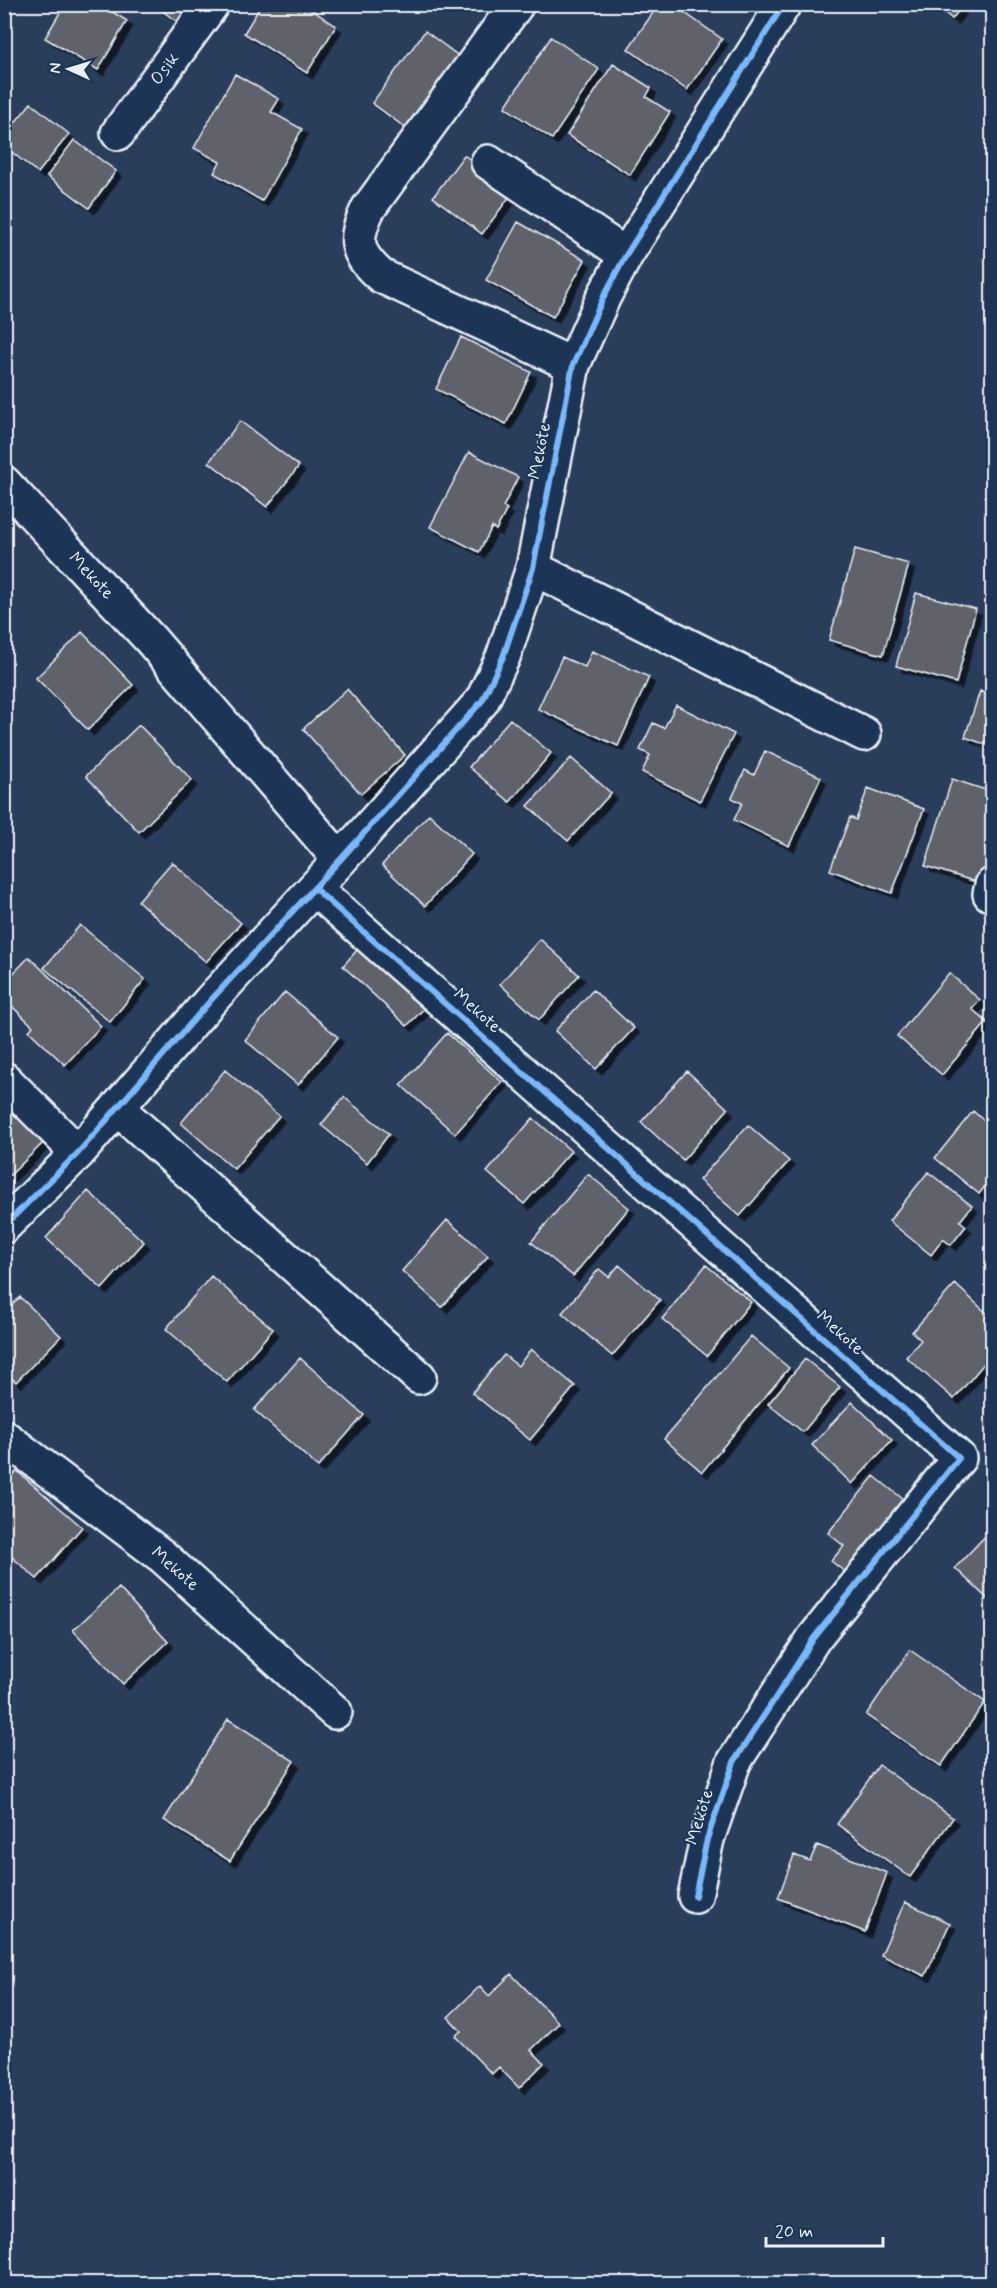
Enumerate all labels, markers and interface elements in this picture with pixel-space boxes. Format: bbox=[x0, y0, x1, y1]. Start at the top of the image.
north arrow bbox=[39, 39, 99, 99]
street label: Osik bbox=[145, 48, 185, 90]
text: N bbox=[45, 62, 66, 74]
street label: Mekote bbox=[523, 421, 557, 481]
street label: Mekote bbox=[63, 547, 119, 605]
street label: Mekote bbox=[448, 983, 506, 1039]
street label: Mekote bbox=[811, 1305, 869, 1361]
street label: Mekote bbox=[146, 1541, 204, 1597]
street label: Mekote bbox=[680, 1786, 720, 1848]
scale bar bbox=[766, 2210, 883, 2248]
text: 20 m bbox=[775, 2220, 813, 2244]

